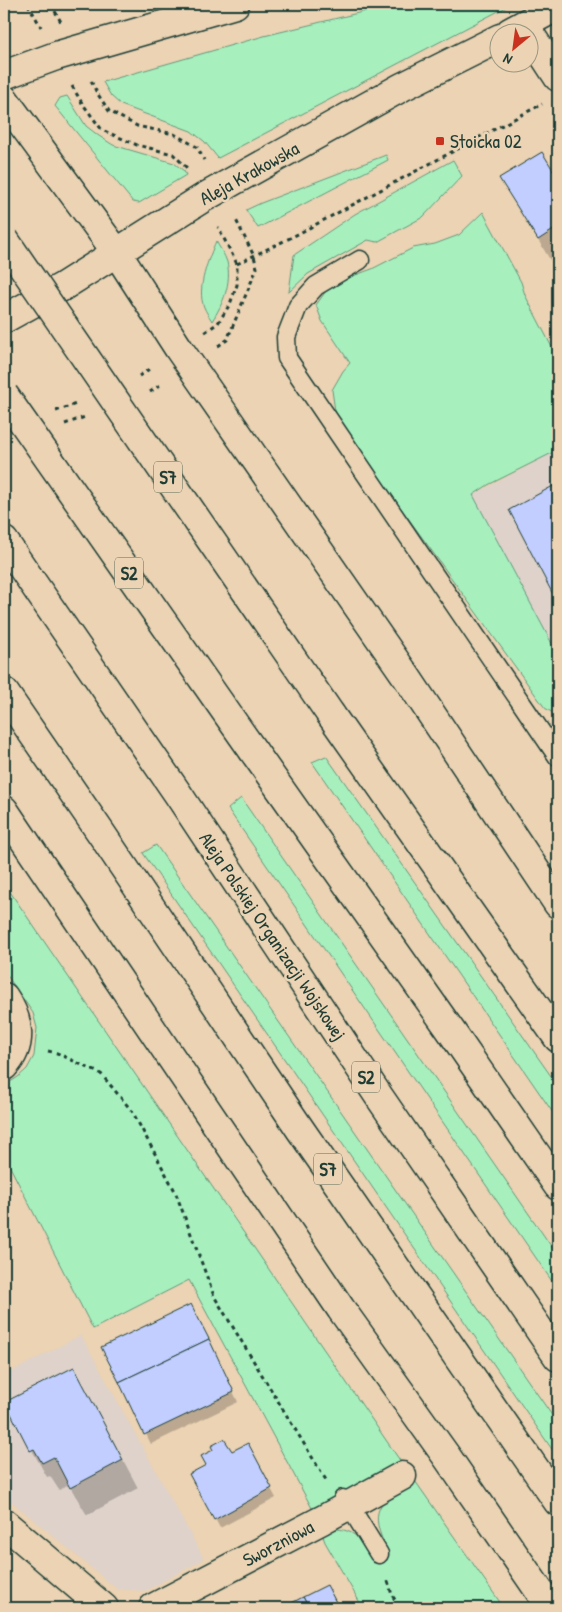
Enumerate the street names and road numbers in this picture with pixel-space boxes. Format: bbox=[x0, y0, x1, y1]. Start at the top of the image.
street label: Aleja Krakowska bbox=[195, 135, 304, 211]
road number: S7 bbox=[154, 462, 182, 492]
road number: S2 bbox=[115, 558, 143, 588]
street label: Aleja Polskiej Organizacji Wojskowej bbox=[193, 827, 353, 1045]
road number: S2 bbox=[352, 1062, 380, 1092]
road number: S7 bbox=[314, 1154, 342, 1184]
street label: Sworzniowa bbox=[238, 1513, 319, 1573]

